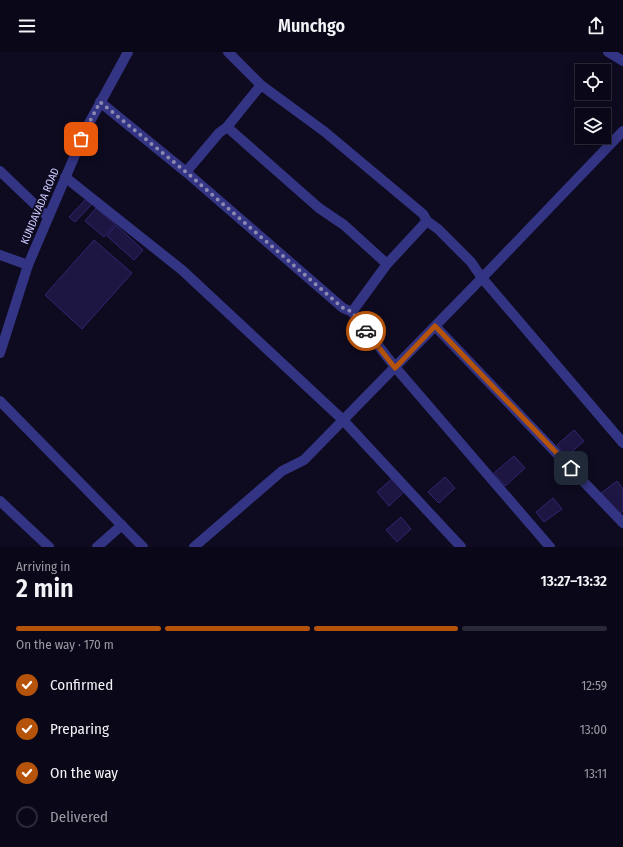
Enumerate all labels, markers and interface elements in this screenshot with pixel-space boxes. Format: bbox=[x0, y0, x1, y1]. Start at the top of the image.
icon: menu bbox=[16, 15, 38, 37]
text: Munchgo bbox=[278, 15, 345, 37]
icon: share bbox=[585, 15, 607, 37]
map controls bbox=[575, 64, 611, 144]
button: locate bbox=[575, 64, 611, 100]
button: layers bbox=[575, 108, 611, 144]
pin bbox=[64, 122, 98, 156]
icon: bag bbox=[70, 128, 92, 150]
street label: KUNDAVADA ROAD bbox=[18, 166, 62, 246]
courier bbox=[346, 311, 386, 351]
icon: car bbox=[355, 320, 377, 342]
pin bbox=[554, 451, 588, 485]
icon: home bbox=[560, 457, 582, 479]
text: Arriving in bbox=[16, 559, 70, 574]
text: 13:27–13:32 bbox=[541, 572, 607, 590]
text: 2 min bbox=[16, 573, 74, 604]
text: On the way · 170 m bbox=[16, 637, 114, 652]
icon: check bbox=[16, 674, 38, 696]
text: Confirmed bbox=[50, 676, 113, 694]
text: 12:59 bbox=[581, 678, 607, 693]
icon: check bbox=[16, 718, 38, 740]
text: Preparing bbox=[50, 720, 109, 738]
text: 13:00 bbox=[580, 722, 607, 737]
icon: check bbox=[16, 762, 38, 784]
text: On the way bbox=[50, 764, 118, 782]
text: 13:11 bbox=[584, 766, 607, 781]
text: Delivered bbox=[50, 808, 108, 826]

